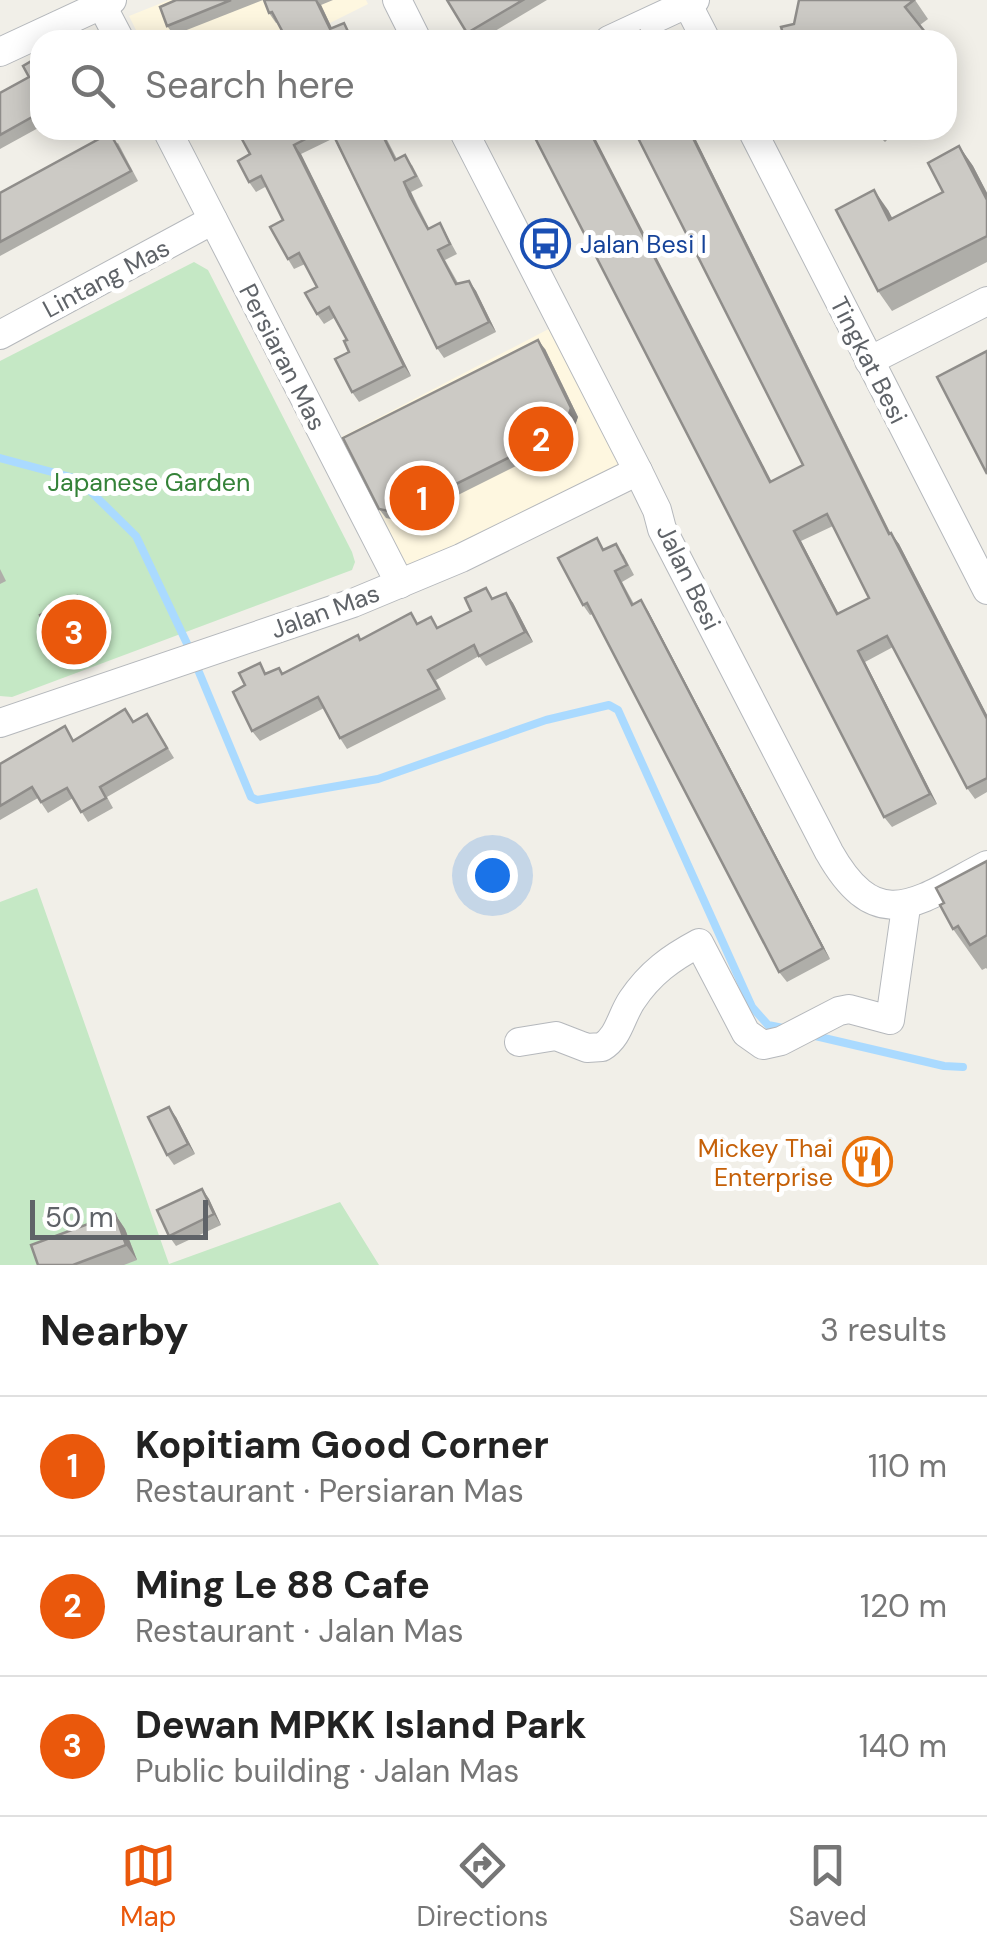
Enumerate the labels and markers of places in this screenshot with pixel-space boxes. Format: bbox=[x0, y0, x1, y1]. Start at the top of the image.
bus stop icon: Jalan Besi I bbox=[519, 218, 571, 270]
place label: Jalan Besi I bbox=[580, 228, 707, 261]
pin: 2 bbox=[508, 402, 574, 476]
pin: 1 bbox=[390, 460, 454, 536]
pin: 3 bbox=[42, 594, 106, 670]
place label: Mickey Thai Enterprise bbox=[698, 1132, 833, 1194]
restaurant icon: Mickey Thai Enterprise bbox=[842, 1136, 894, 1188]

